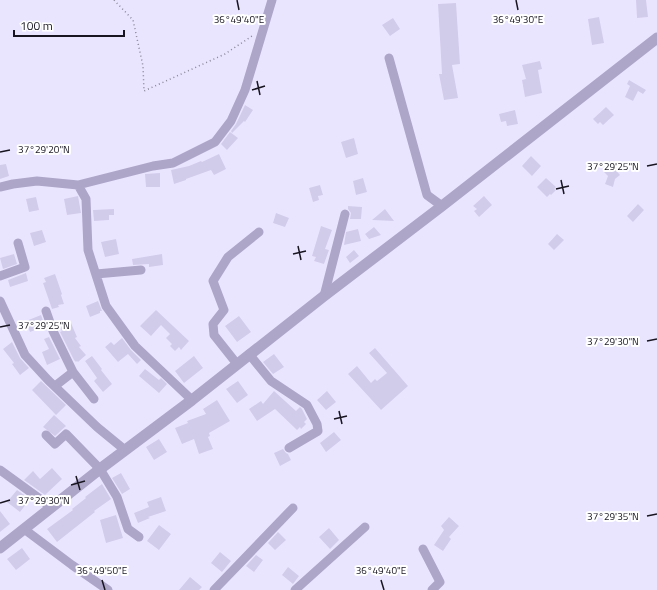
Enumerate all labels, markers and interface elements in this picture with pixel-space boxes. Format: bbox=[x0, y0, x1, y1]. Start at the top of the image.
scale bar bbox=[14, 12, 124, 38]
text: 36°49'40"E bbox=[214, 12, 265, 27]
text: 36°49'30"E bbox=[493, 12, 544, 27]
text: 100 m bbox=[20, 16, 53, 35]
text: 37°29'20"N bbox=[18, 142, 70, 157]
text: 37°29'25"N bbox=[587, 159, 639, 174]
text: 37°29'25"N bbox=[18, 318, 70, 333]
text: 37°29'30"N bbox=[587, 334, 639, 349]
text: 37°29'30"N bbox=[18, 493, 70, 508]
text: 37°29'35"N bbox=[587, 509, 639, 524]
text: 36°49'50"E bbox=[77, 563, 128, 578]
text: 36°49'40"E bbox=[356, 563, 407, 578]

